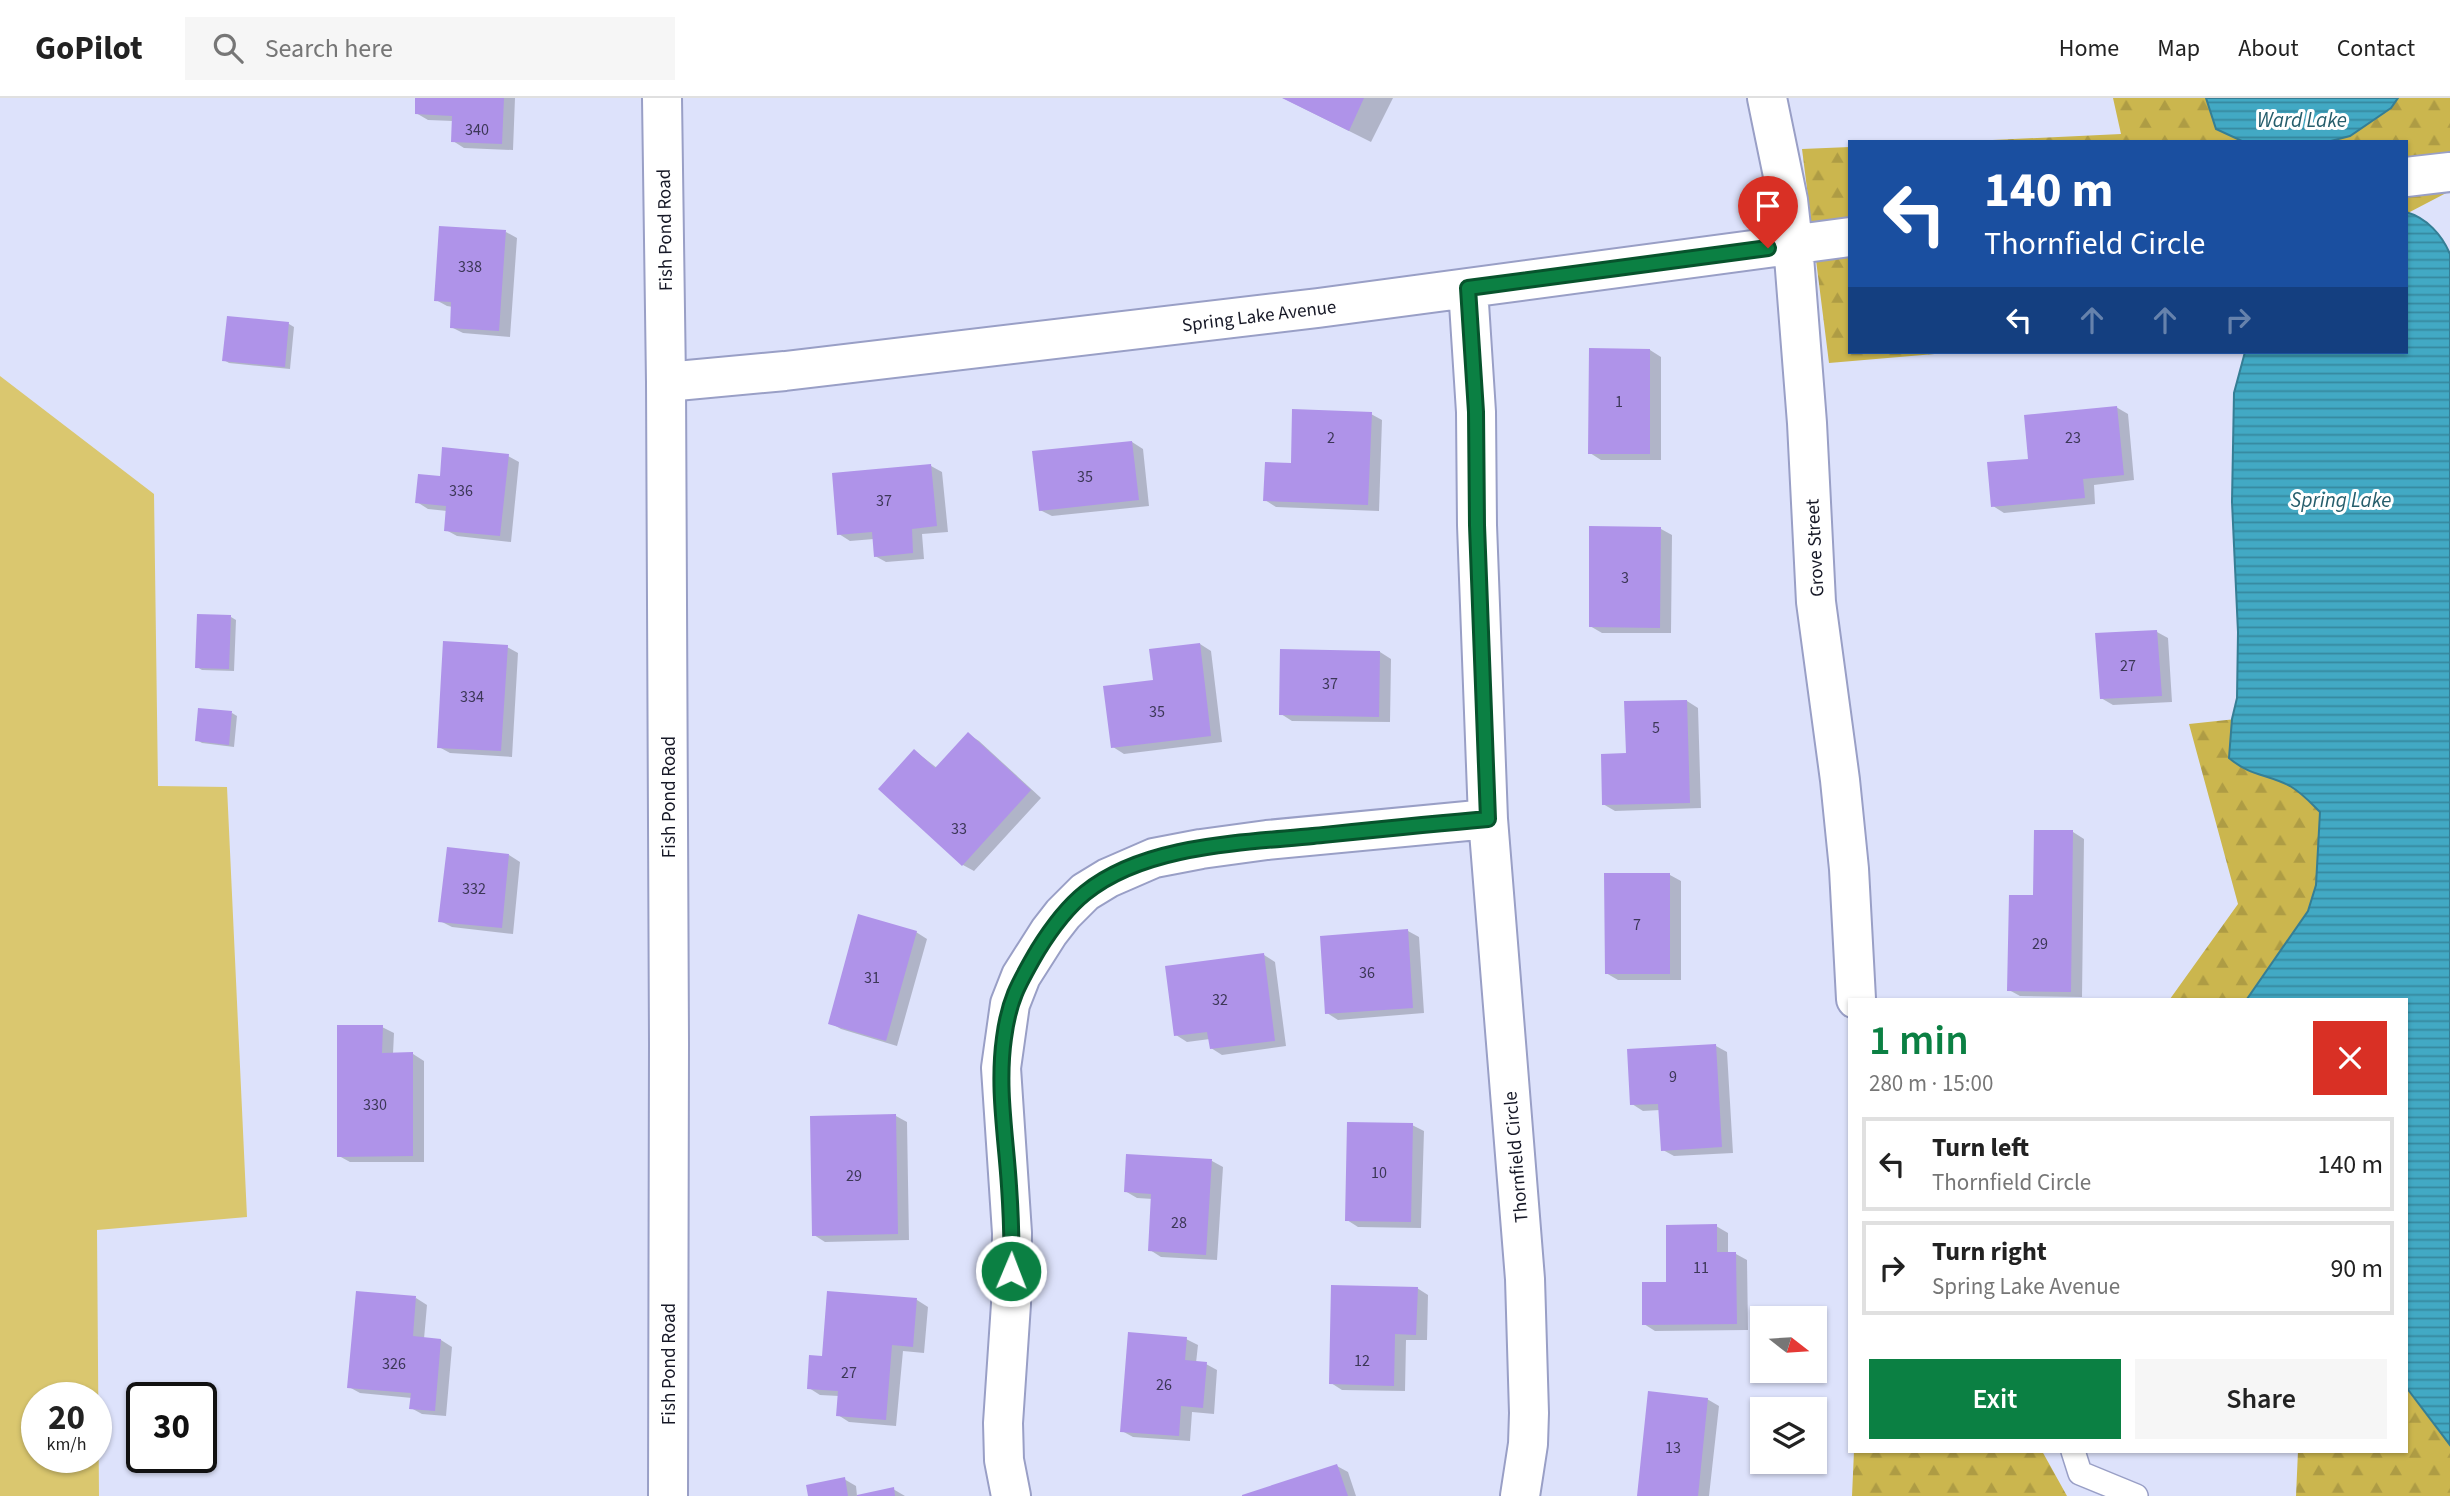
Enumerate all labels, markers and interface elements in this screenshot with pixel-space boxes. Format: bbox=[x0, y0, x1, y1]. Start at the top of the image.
search box bbox=[185, 17, 675, 80]
text: GoPilot bbox=[35, 25, 143, 72]
icon: search bbox=[209, 29, 247, 67]
text: Search here bbox=[265, 30, 393, 67]
text: Home bbox=[2059, 31, 2119, 66]
text: Map bbox=[2157, 31, 2200, 66]
text: About bbox=[2238, 31, 2299, 66]
text: Contact bbox=[2337, 31, 2415, 66]
water label: Ward Lake bbox=[2257, 105, 2347, 135]
house number: 340 bbox=[465, 119, 489, 141]
text: 140 m bbox=[1984, 156, 2113, 226]
icon: left bbox=[1869, 168, 1960, 259]
street label: Fish Pond Road bbox=[651, 169, 680, 291]
pin bbox=[1738, 176, 1798, 248]
icon: arrive bbox=[1749, 187, 1787, 225]
text: Thornfield Circle bbox=[1984, 221, 2205, 267]
house number: 338 bbox=[458, 256, 482, 278]
street label: Spring Lake Avenue bbox=[1180, 294, 1338, 339]
icon: left bbox=[2000, 301, 2038, 339]
icon: ahead bbox=[2073, 301, 2111, 339]
icon: ahead bbox=[2146, 301, 2184, 339]
icon: right bbox=[2219, 301, 2257, 339]
house number: 1 bbox=[1615, 391, 1623, 413]
house number: 2 bbox=[1327, 427, 1335, 449]
house number: 23 bbox=[2065, 427, 2081, 449]
house number: 35 bbox=[1077, 466, 1093, 488]
house number: 336 bbox=[449, 480, 473, 502]
water label: Spring Lake bbox=[2291, 485, 2391, 515]
house number: 37 bbox=[876, 490, 892, 512]
street label: Grove Street bbox=[1799, 498, 1832, 598]
house number: 3 bbox=[1621, 567, 1629, 589]
house number: 27 bbox=[2120, 655, 2136, 677]
house number: 37 bbox=[1322, 673, 1338, 695]
house number: 334 bbox=[460, 686, 484, 708]
house number: 35 bbox=[1149, 701, 1165, 723]
house number: 5 bbox=[1652, 717, 1660, 739]
street label: Fish Pond Road bbox=[656, 736, 683, 858]
house number: 33 bbox=[951, 818, 967, 840]
house number: 332 bbox=[462, 878, 486, 900]
house number: 7 bbox=[1633, 914, 1641, 936]
house number: 29 bbox=[2032, 933, 2048, 955]
house number: 36 bbox=[1359, 962, 1375, 984]
house number: 31 bbox=[864, 967, 880, 989]
house number: 32 bbox=[1212, 989, 1228, 1011]
text: 1 min bbox=[1869, 1011, 1969, 1071]
button: close bbox=[2313, 1021, 2387, 1095]
house number: 9 bbox=[1669, 1066, 1677, 1088]
text: 280 m · 15:00 bbox=[1869, 1067, 1993, 1100]
street label: Thornfield Circle bbox=[1497, 1090, 1536, 1224]
house number: 330 bbox=[363, 1094, 387, 1116]
text: Turn left bbox=[1932, 1129, 2029, 1166]
icon: left bbox=[1873, 1145, 1911, 1183]
text: 140 m bbox=[2317, 1146, 2383, 1183]
house number: 10 bbox=[1371, 1162, 1387, 1184]
house number: 29 bbox=[846, 1165, 862, 1187]
text: Thornfield Circle bbox=[1932, 1166, 2091, 1199]
house number: 28 bbox=[1171, 1212, 1187, 1234]
text: Turn right bbox=[1932, 1233, 2047, 1270]
position arrow bbox=[974, 1234, 1048, 1308]
icon: right bbox=[1873, 1249, 1911, 1287]
text: 90 m bbox=[2330, 1250, 2383, 1287]
house number: 11 bbox=[1693, 1257, 1709, 1279]
text: Spring Lake Avenue bbox=[1932, 1270, 2120, 1303]
street label: Fish Pond Road bbox=[656, 1303, 683, 1425]
north arrow bbox=[1750, 1306, 1827, 1382]
map controls bbox=[1750, 1306, 1827, 1474]
house number: 12 bbox=[1354, 1350, 1370, 1372]
house number: 326 bbox=[382, 1353, 406, 1375]
button: Exit bbox=[1869, 1359, 2121, 1439]
button: Share bbox=[2135, 1359, 2387, 1439]
house number: 27 bbox=[841, 1362, 857, 1384]
house number: 26 bbox=[1156, 1374, 1172, 1396]
speed limit sign: 30 bbox=[126, 1382, 217, 1473]
text: 20 bbox=[48, 1393, 85, 1443]
button: layers bbox=[1750, 1397, 1827, 1474]
text: km/h bbox=[47, 1432, 86, 1457]
house number: 13 bbox=[1665, 1437, 1681, 1459]

